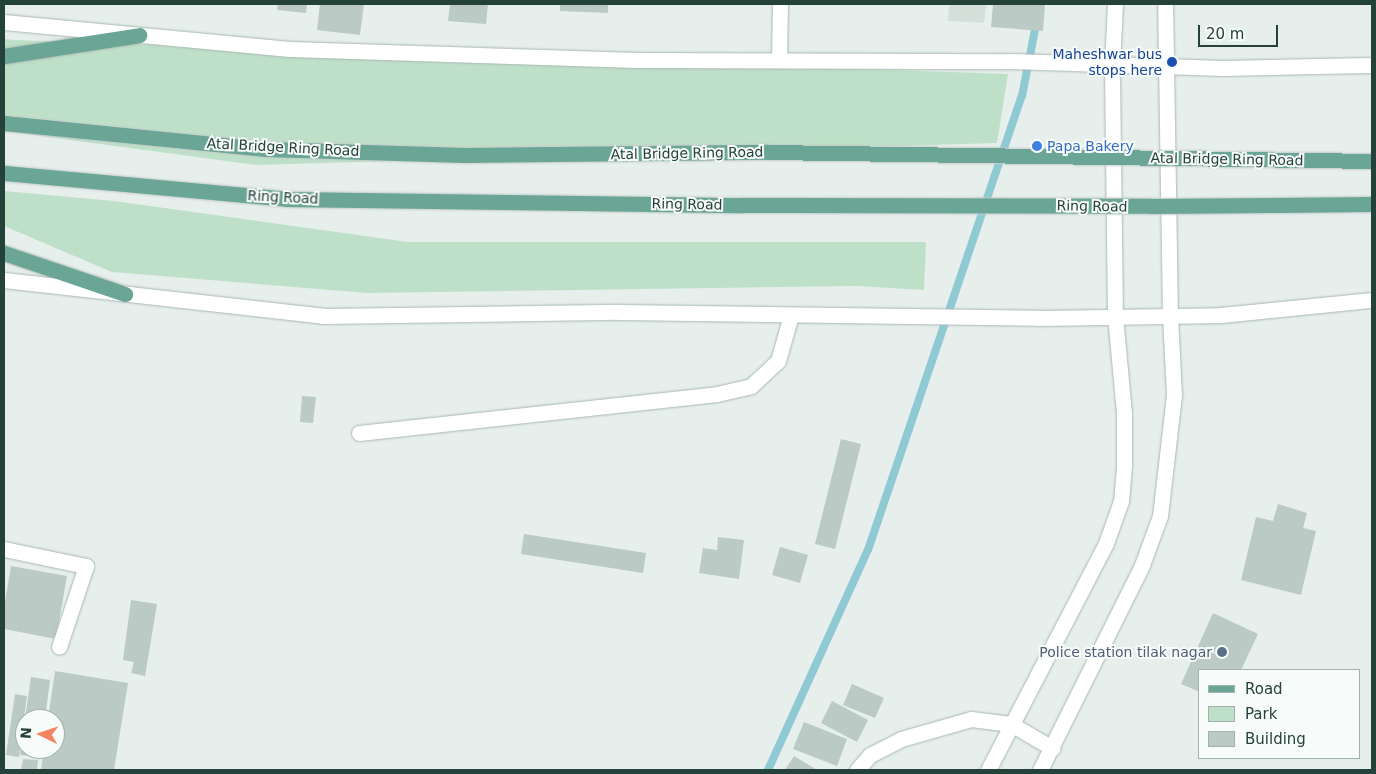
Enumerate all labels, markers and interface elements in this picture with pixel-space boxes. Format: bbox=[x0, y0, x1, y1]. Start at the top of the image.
scale bar bbox=[1201, 15, 1281, 47]
text: 20 m bbox=[1206, 25, 1244, 43]
place label: Maheshwar bus stops here bbox=[1052, 46, 1162, 78]
marker: Maheshwar bus stops here bbox=[1166, 56, 1178, 68]
street label: Atal Bridge Ring Road bbox=[206, 135, 360, 159]
place label: Papa Bakery bbox=[1047, 138, 1134, 154]
marker: Papa Bakery bbox=[1031, 140, 1043, 152]
street label: Atal Bridge Ring Road bbox=[610, 143, 764, 163]
street label: Atal Bridge Ring Road bbox=[1150, 149, 1304, 169]
street label: Ring Road bbox=[247, 187, 319, 207]
street label: Ring Road bbox=[651, 195, 723, 213]
street label: Ring Road bbox=[1056, 197, 1128, 215]
place label: Police station tilak nagar bbox=[1039, 644, 1212, 660]
marker: Police station tilak nagar bbox=[1216, 646, 1228, 658]
legend bbox=[1198, 669, 1361, 759]
text: Road bbox=[1245, 680, 1283, 698]
text: Park bbox=[1245, 705, 1277, 723]
north arrow bbox=[15, 709, 65, 759]
text: N bbox=[18, 727, 34, 739]
text: Building bbox=[1245, 730, 1306, 748]

